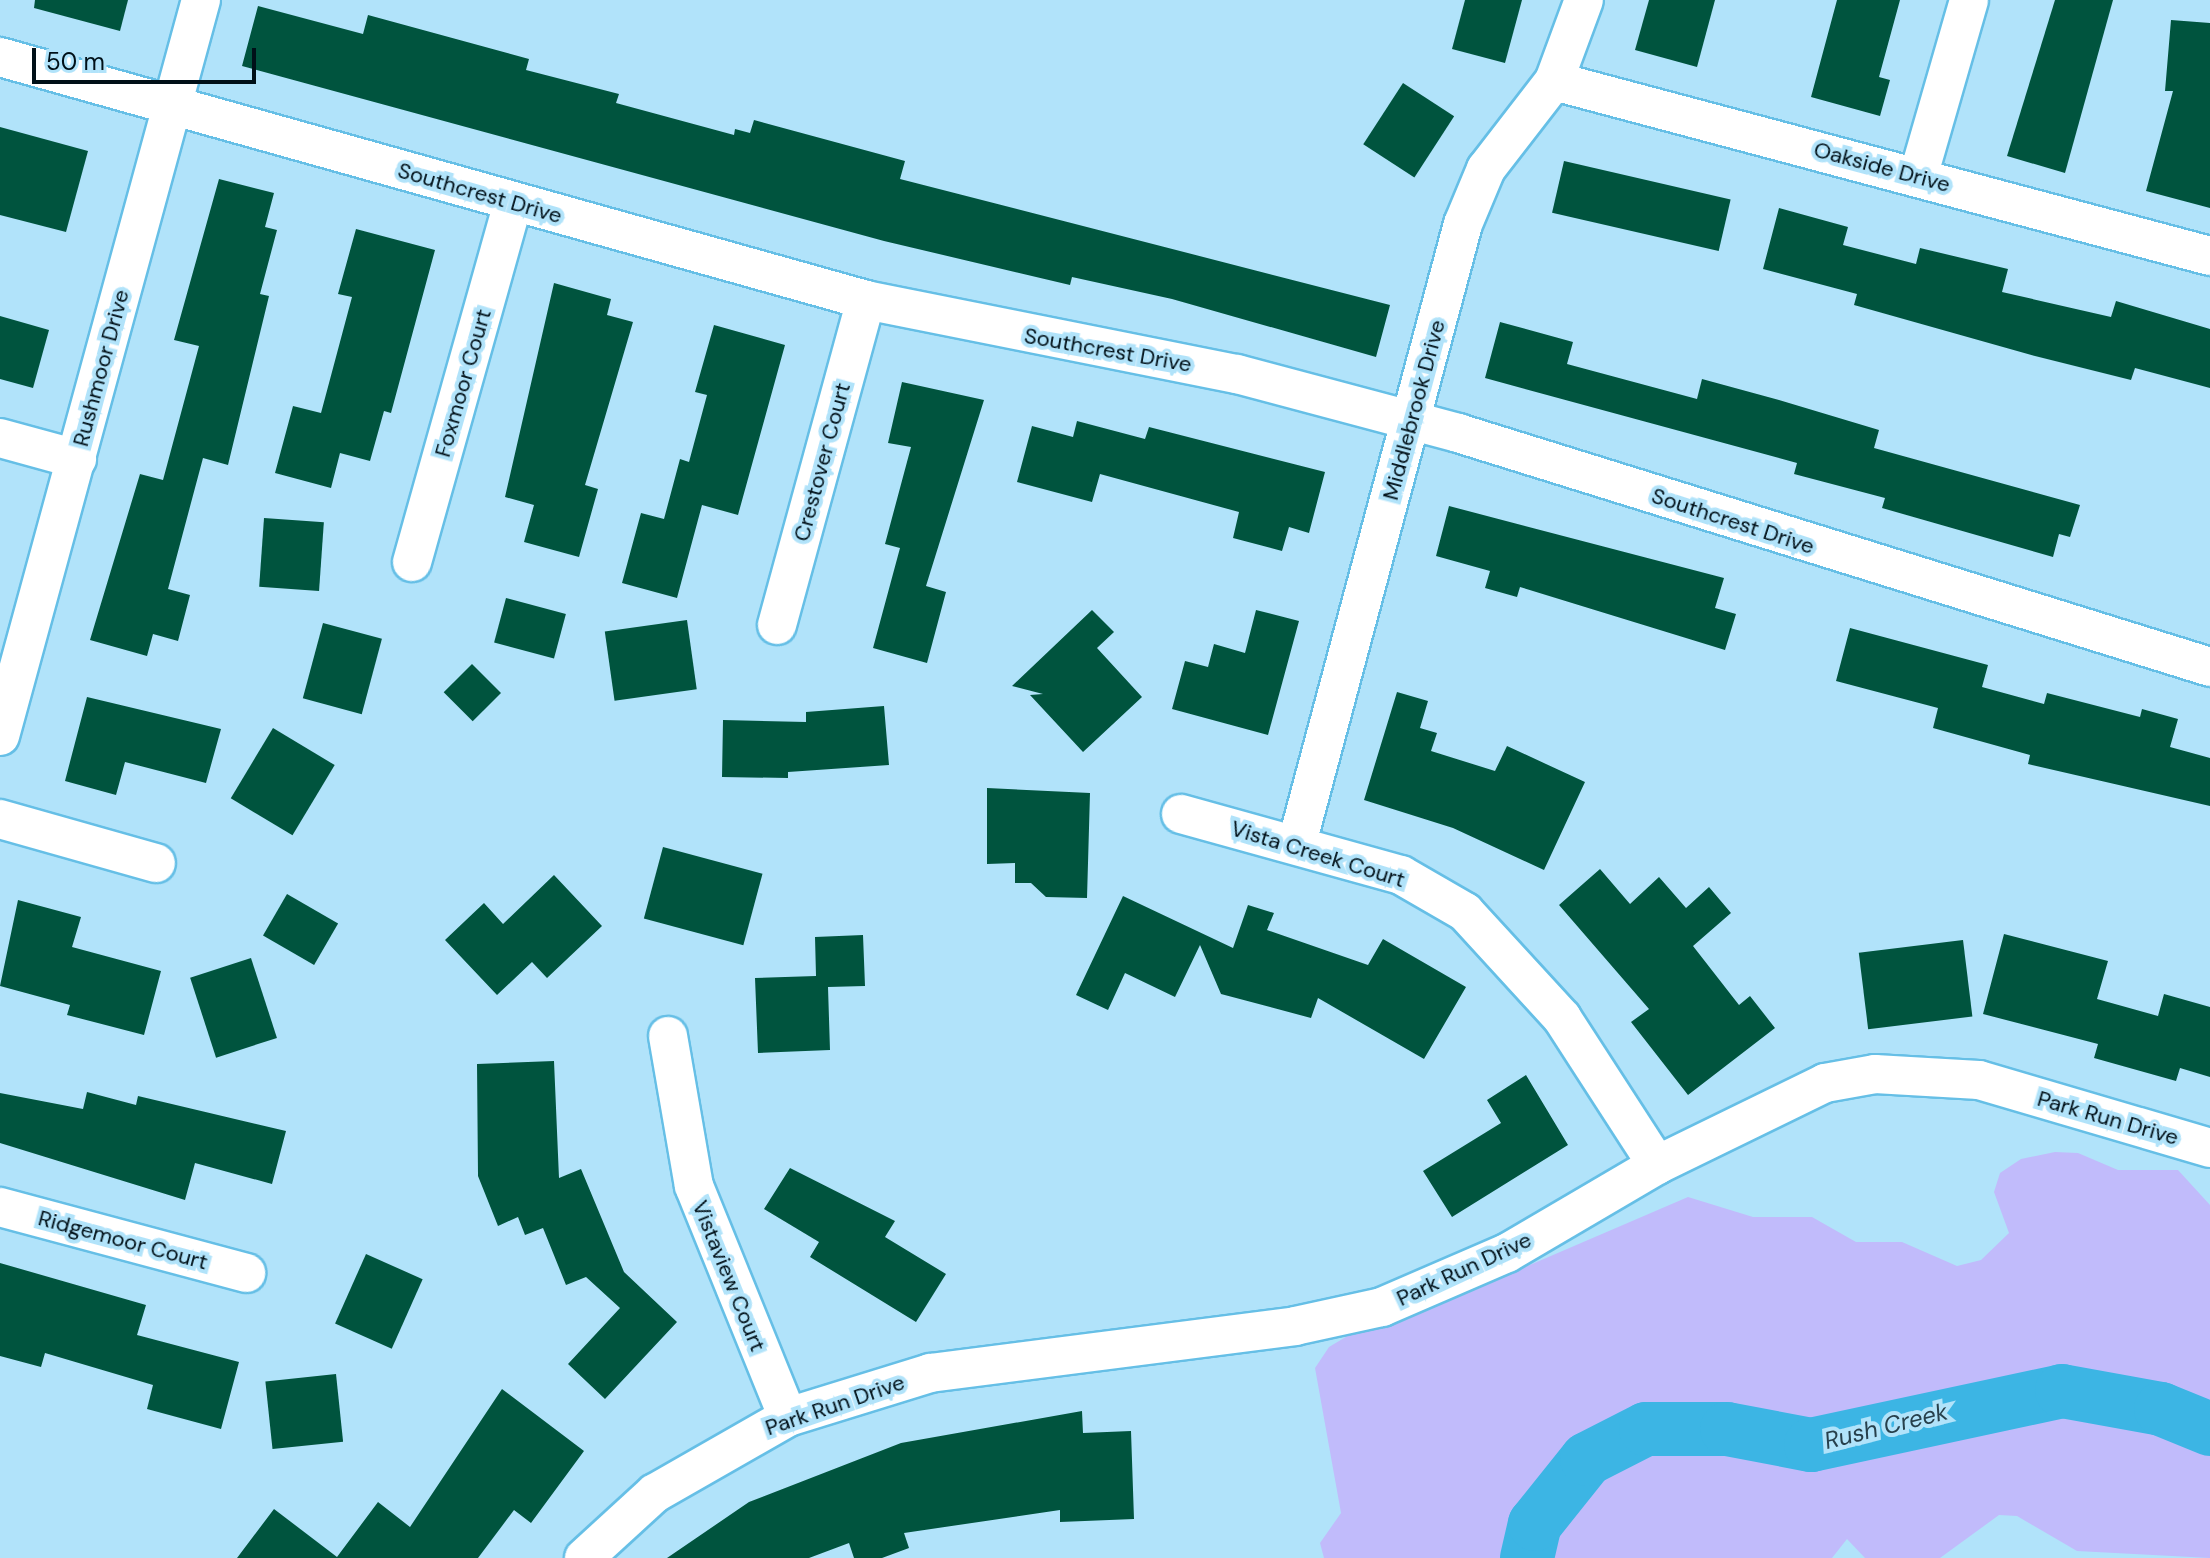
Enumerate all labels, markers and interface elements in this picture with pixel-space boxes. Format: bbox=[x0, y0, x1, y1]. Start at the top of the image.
scale bar bbox=[36, 32, 260, 82]
text: 50 m bbox=[46, 46, 105, 77]
street label: Oakside Drive bbox=[1811, 136, 1953, 198]
street label: Southcrest Drive bbox=[395, 157, 565, 229]
street label: Rushmoor Drive bbox=[67, 287, 135, 449]
street label: Foxmoor Court bbox=[429, 306, 497, 460]
street label: Middlebrook Drive bbox=[1377, 317, 1451, 503]
street label: Southcrest Drive bbox=[1022, 322, 1194, 378]
street label: Crestover Court bbox=[788, 380, 856, 544]
street label: Southcrest Drive bbox=[1648, 482, 1818, 560]
street label: Vista Creek Court bbox=[1228, 815, 1408, 893]
street label: Park Run Drive bbox=[2034, 1085, 2182, 1151]
street label: Vistaview Court bbox=[687, 1197, 771, 1355]
street label: Ridgemoor Court bbox=[35, 1205, 211, 1275]
street label: Park Run Drive bbox=[1392, 1226, 1536, 1312]
street label: Park Run Drive bbox=[762, 1369, 908, 1441]
water label: Rush Creek bbox=[1821, 1397, 1951, 1455]

